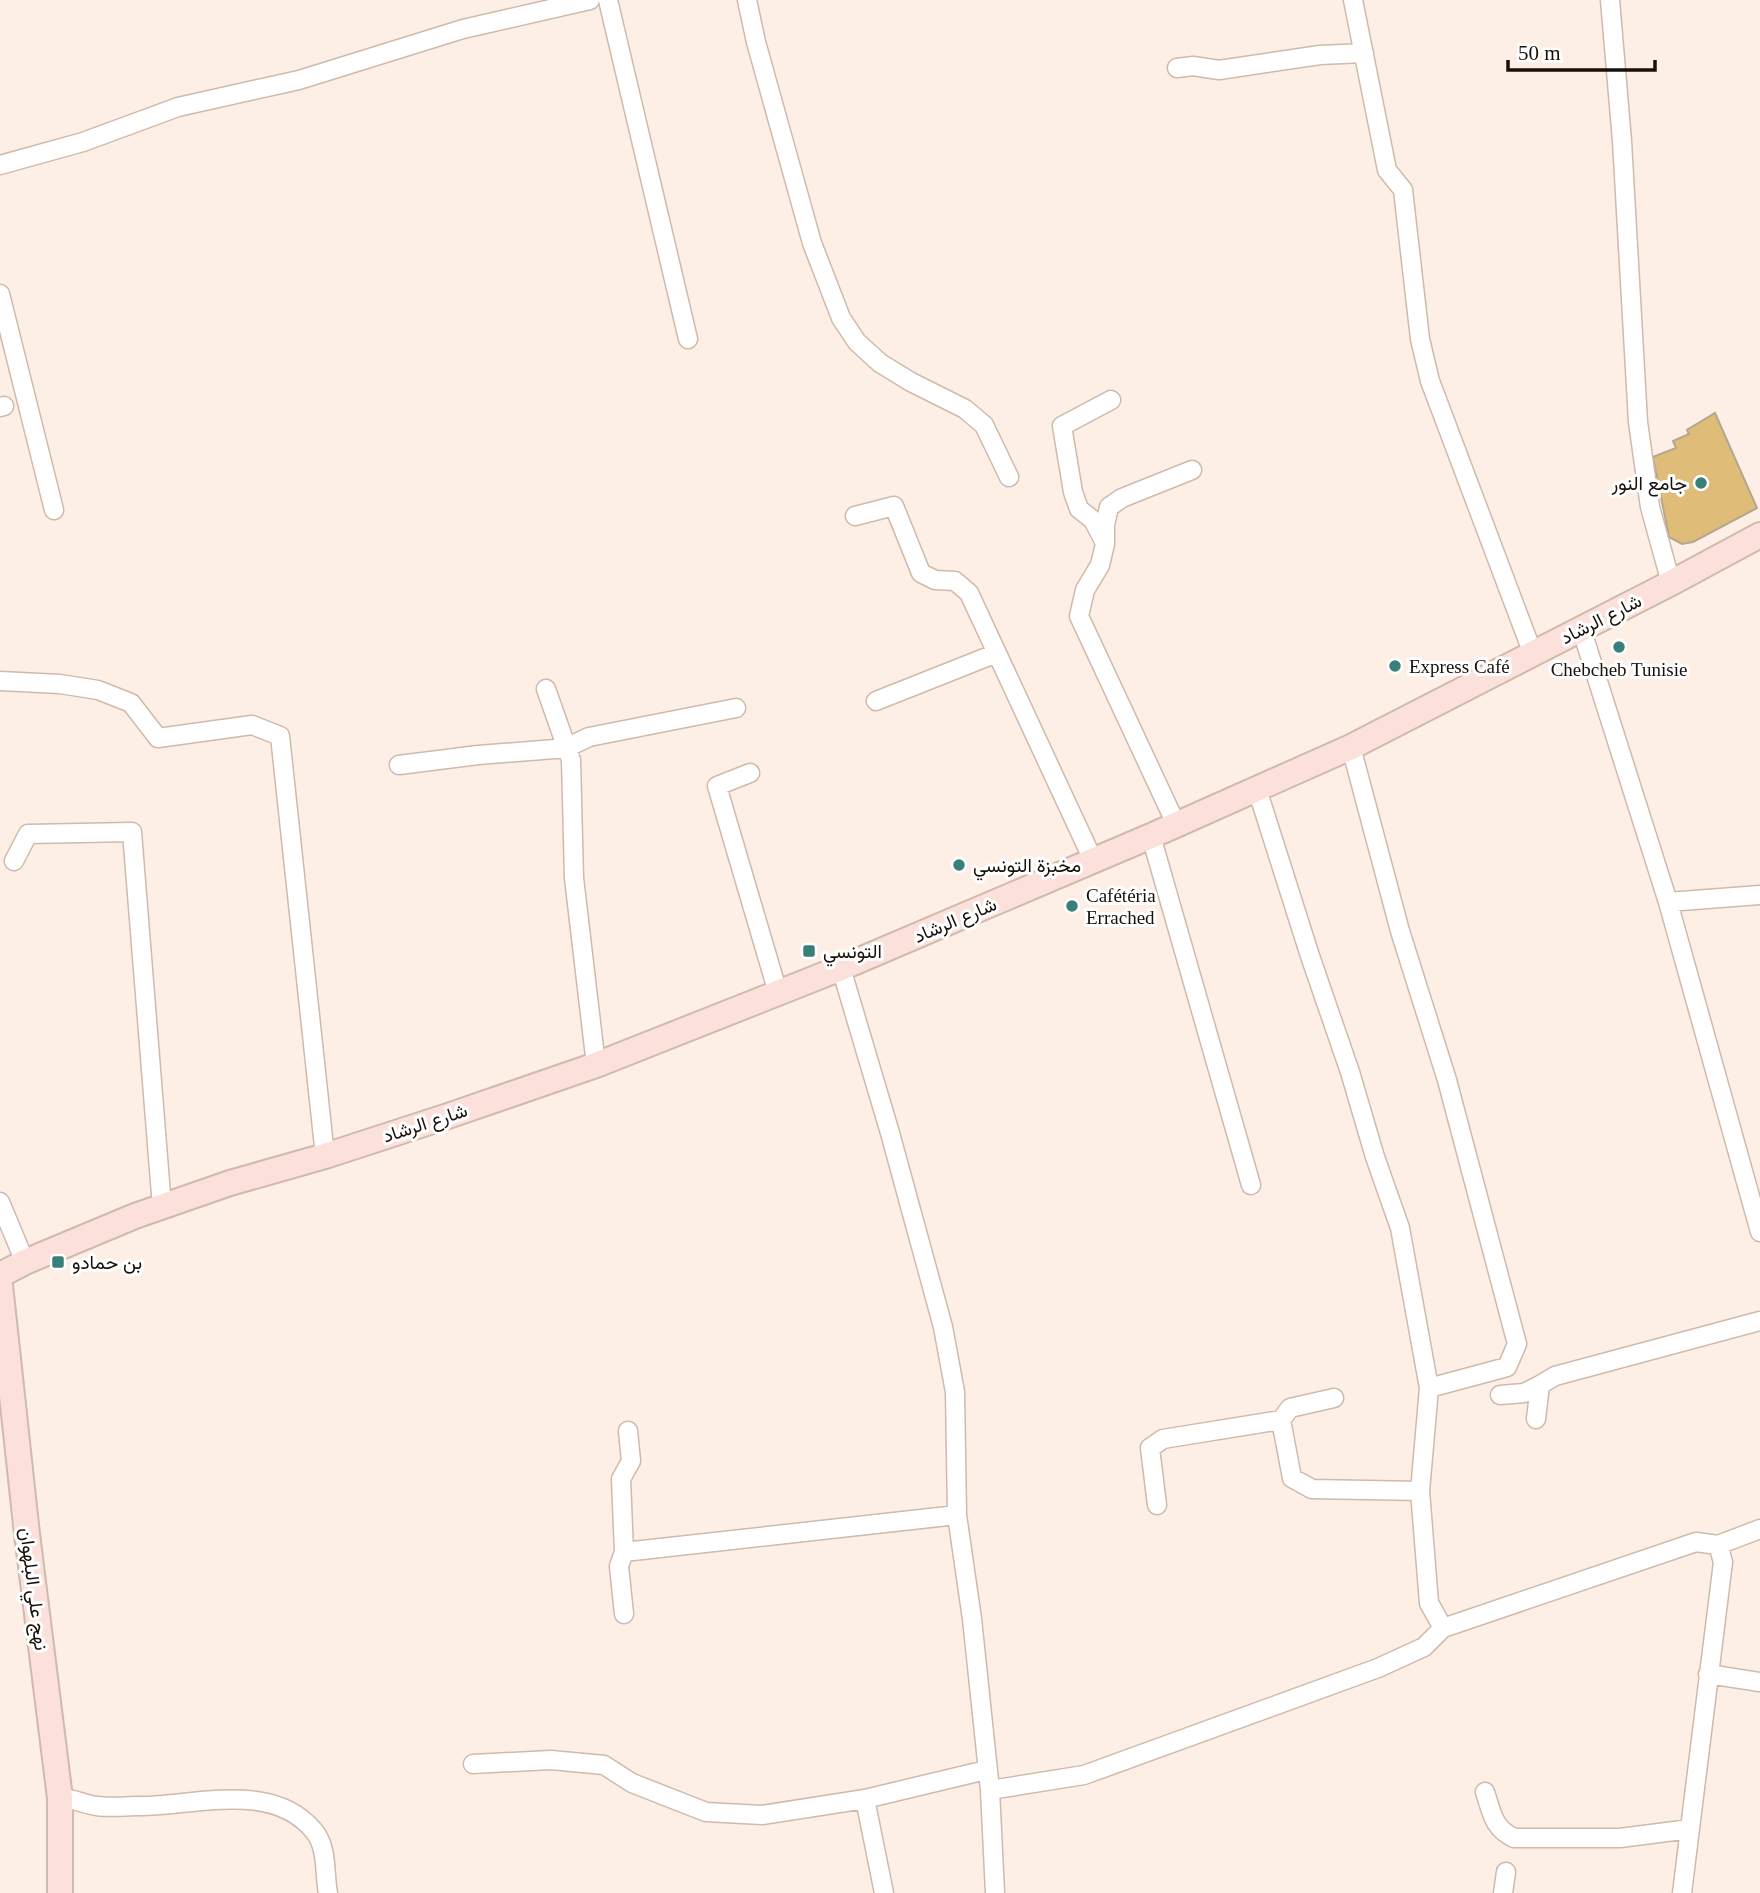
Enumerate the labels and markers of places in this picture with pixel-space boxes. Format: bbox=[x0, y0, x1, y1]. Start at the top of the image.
place label: جامع النور bbox=[1611, 473, 1687, 497]
marker: جامع النور bbox=[1693, 475, 1709, 491]
marker: Chebcheb Tunisie bbox=[1611, 639, 1627, 655]
place label: Express Café bbox=[1409, 656, 1510, 677]
marker: Express Café bbox=[1387, 658, 1403, 674]
place label: Chebcheb Tunisie bbox=[1551, 659, 1687, 680]
place label: مخبزة التونسي bbox=[973, 855, 1081, 881]
marker: مخبزة التونسي bbox=[951, 857, 967, 873]
place label: Cafétéria Errached bbox=[1086, 885, 1156, 928]
marker: Cafétéria Errached bbox=[1064, 898, 1080, 914]
place label: التونسي bbox=[823, 941, 882, 967]
marker: التونسي bbox=[801, 943, 817, 959]
place label: بن حمادو bbox=[72, 1252, 142, 1274]
marker: بن حمادو bbox=[50, 1254, 66, 1270]

